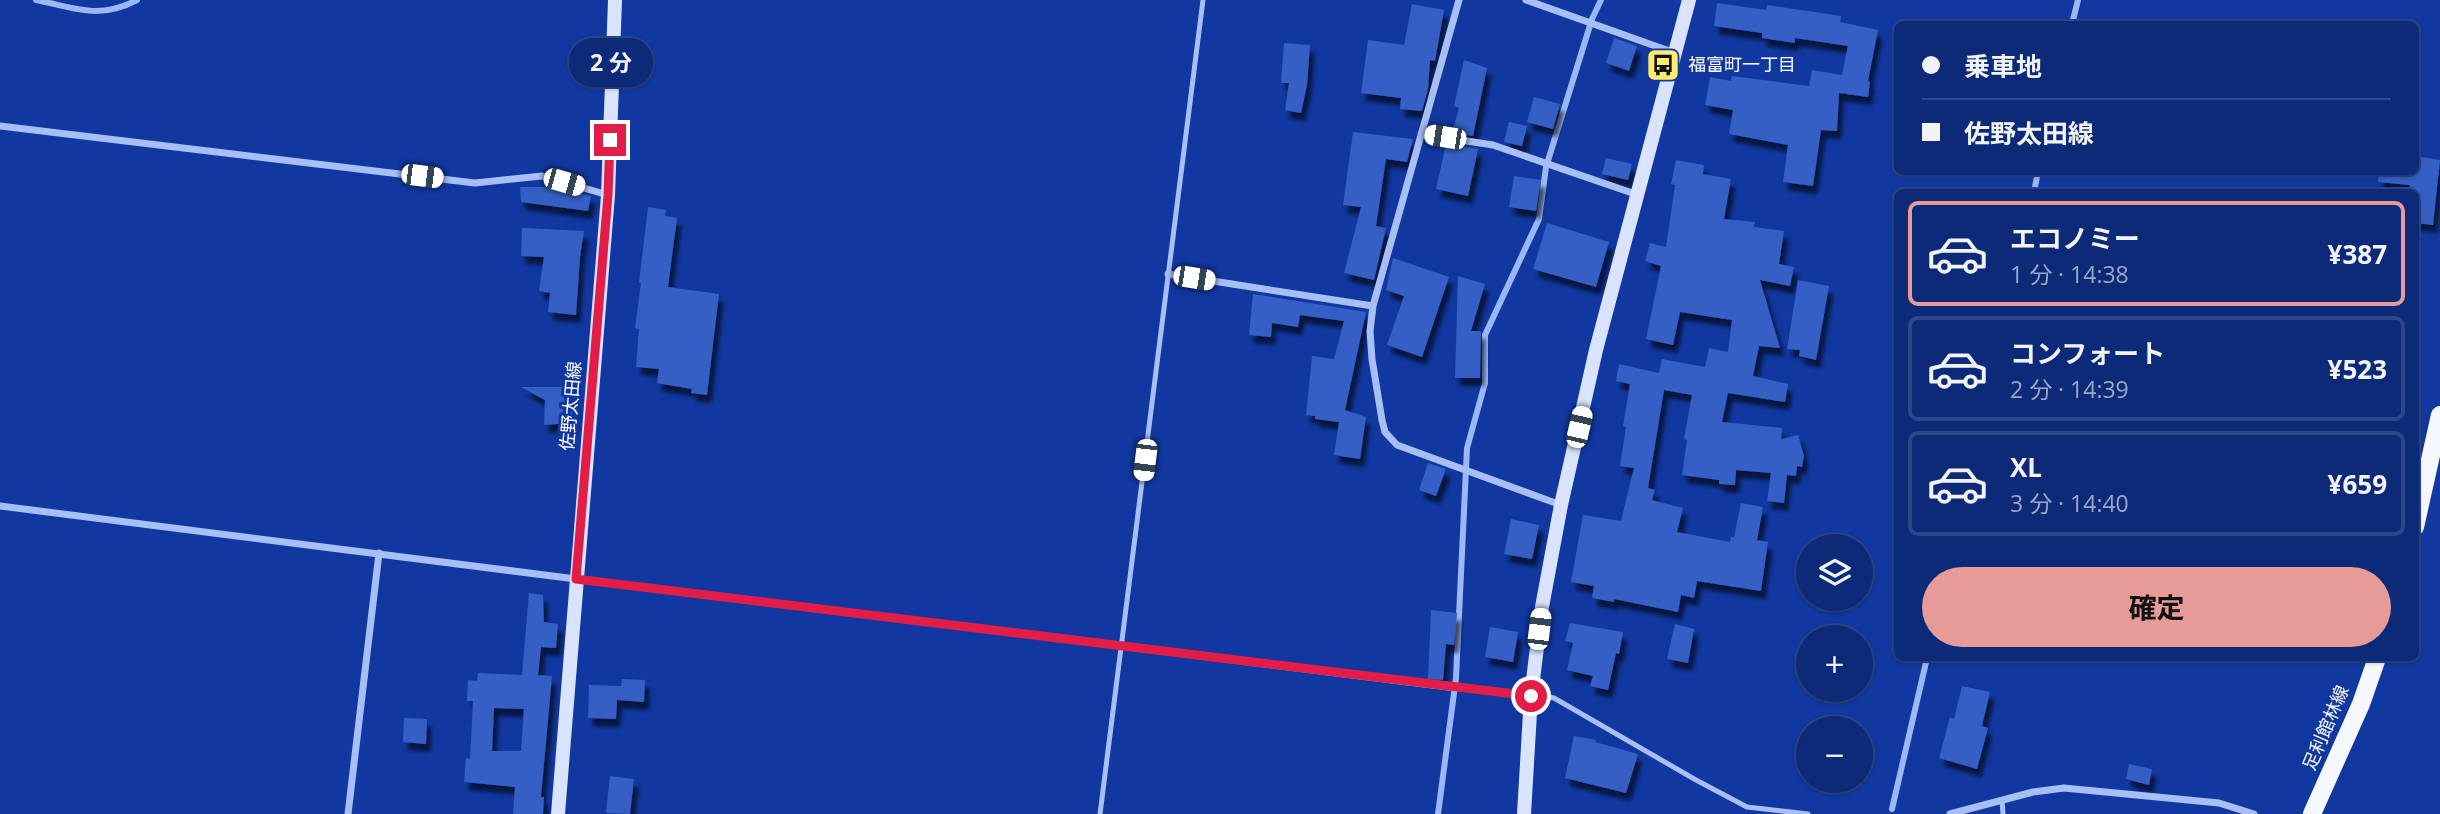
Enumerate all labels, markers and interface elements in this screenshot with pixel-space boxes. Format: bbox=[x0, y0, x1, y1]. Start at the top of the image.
callout: 2 分 bbox=[568, 38, 652, 88]
text: 2 分 bbox=[590, 46, 632, 78]
bus stop icon: 福富町一丁目 bbox=[1644, 46, 1682, 84]
text: 乗車地 bbox=[1964, 48, 2042, 84]
place label: 福富町一丁目 bbox=[1688, 52, 1796, 76]
text: 佐野太田線 bbox=[1964, 115, 2094, 151]
car bbox=[1423, 123, 1468, 151]
route end bbox=[594, 124, 626, 156]
car bbox=[400, 163, 445, 189]
car bbox=[541, 166, 588, 198]
text: エコノミー bbox=[2010, 220, 2140, 256]
icon: car bbox=[1926, 222, 1989, 285]
text: ¥387 bbox=[2328, 236, 2387, 272]
text: 1 分 · 14:38 bbox=[2010, 258, 2129, 290]
car bbox=[1172, 264, 1217, 292]
text: コンフォート bbox=[2010, 335, 2165, 371]
icon: car bbox=[1926, 337, 1989, 400]
text: ¥523 bbox=[2328, 351, 2387, 387]
street label: 佐野太田線 bbox=[554, 360, 586, 452]
text: 2 分 · 14:39 bbox=[2010, 373, 2129, 405]
car bbox=[1565, 404, 1594, 450]
car bbox=[1133, 438, 1158, 482]
text: XL bbox=[2010, 449, 2042, 485]
icon: car bbox=[1926, 452, 1989, 515]
text: ¥659 bbox=[2328, 466, 2387, 502]
text: 3 分 · 14:40 bbox=[2010, 487, 2129, 519]
map controls bbox=[1796, 534, 1873, 793]
button: layers bbox=[1796, 534, 1873, 611]
button: 確定 bbox=[1922, 567, 2391, 647]
car bbox=[1527, 607, 1552, 651]
button: + bbox=[1796, 625, 1873, 702]
route start bbox=[1515, 680, 1547, 712]
street label: 足利館林線 bbox=[2296, 681, 2354, 774]
button: − bbox=[1796, 716, 1873, 793]

